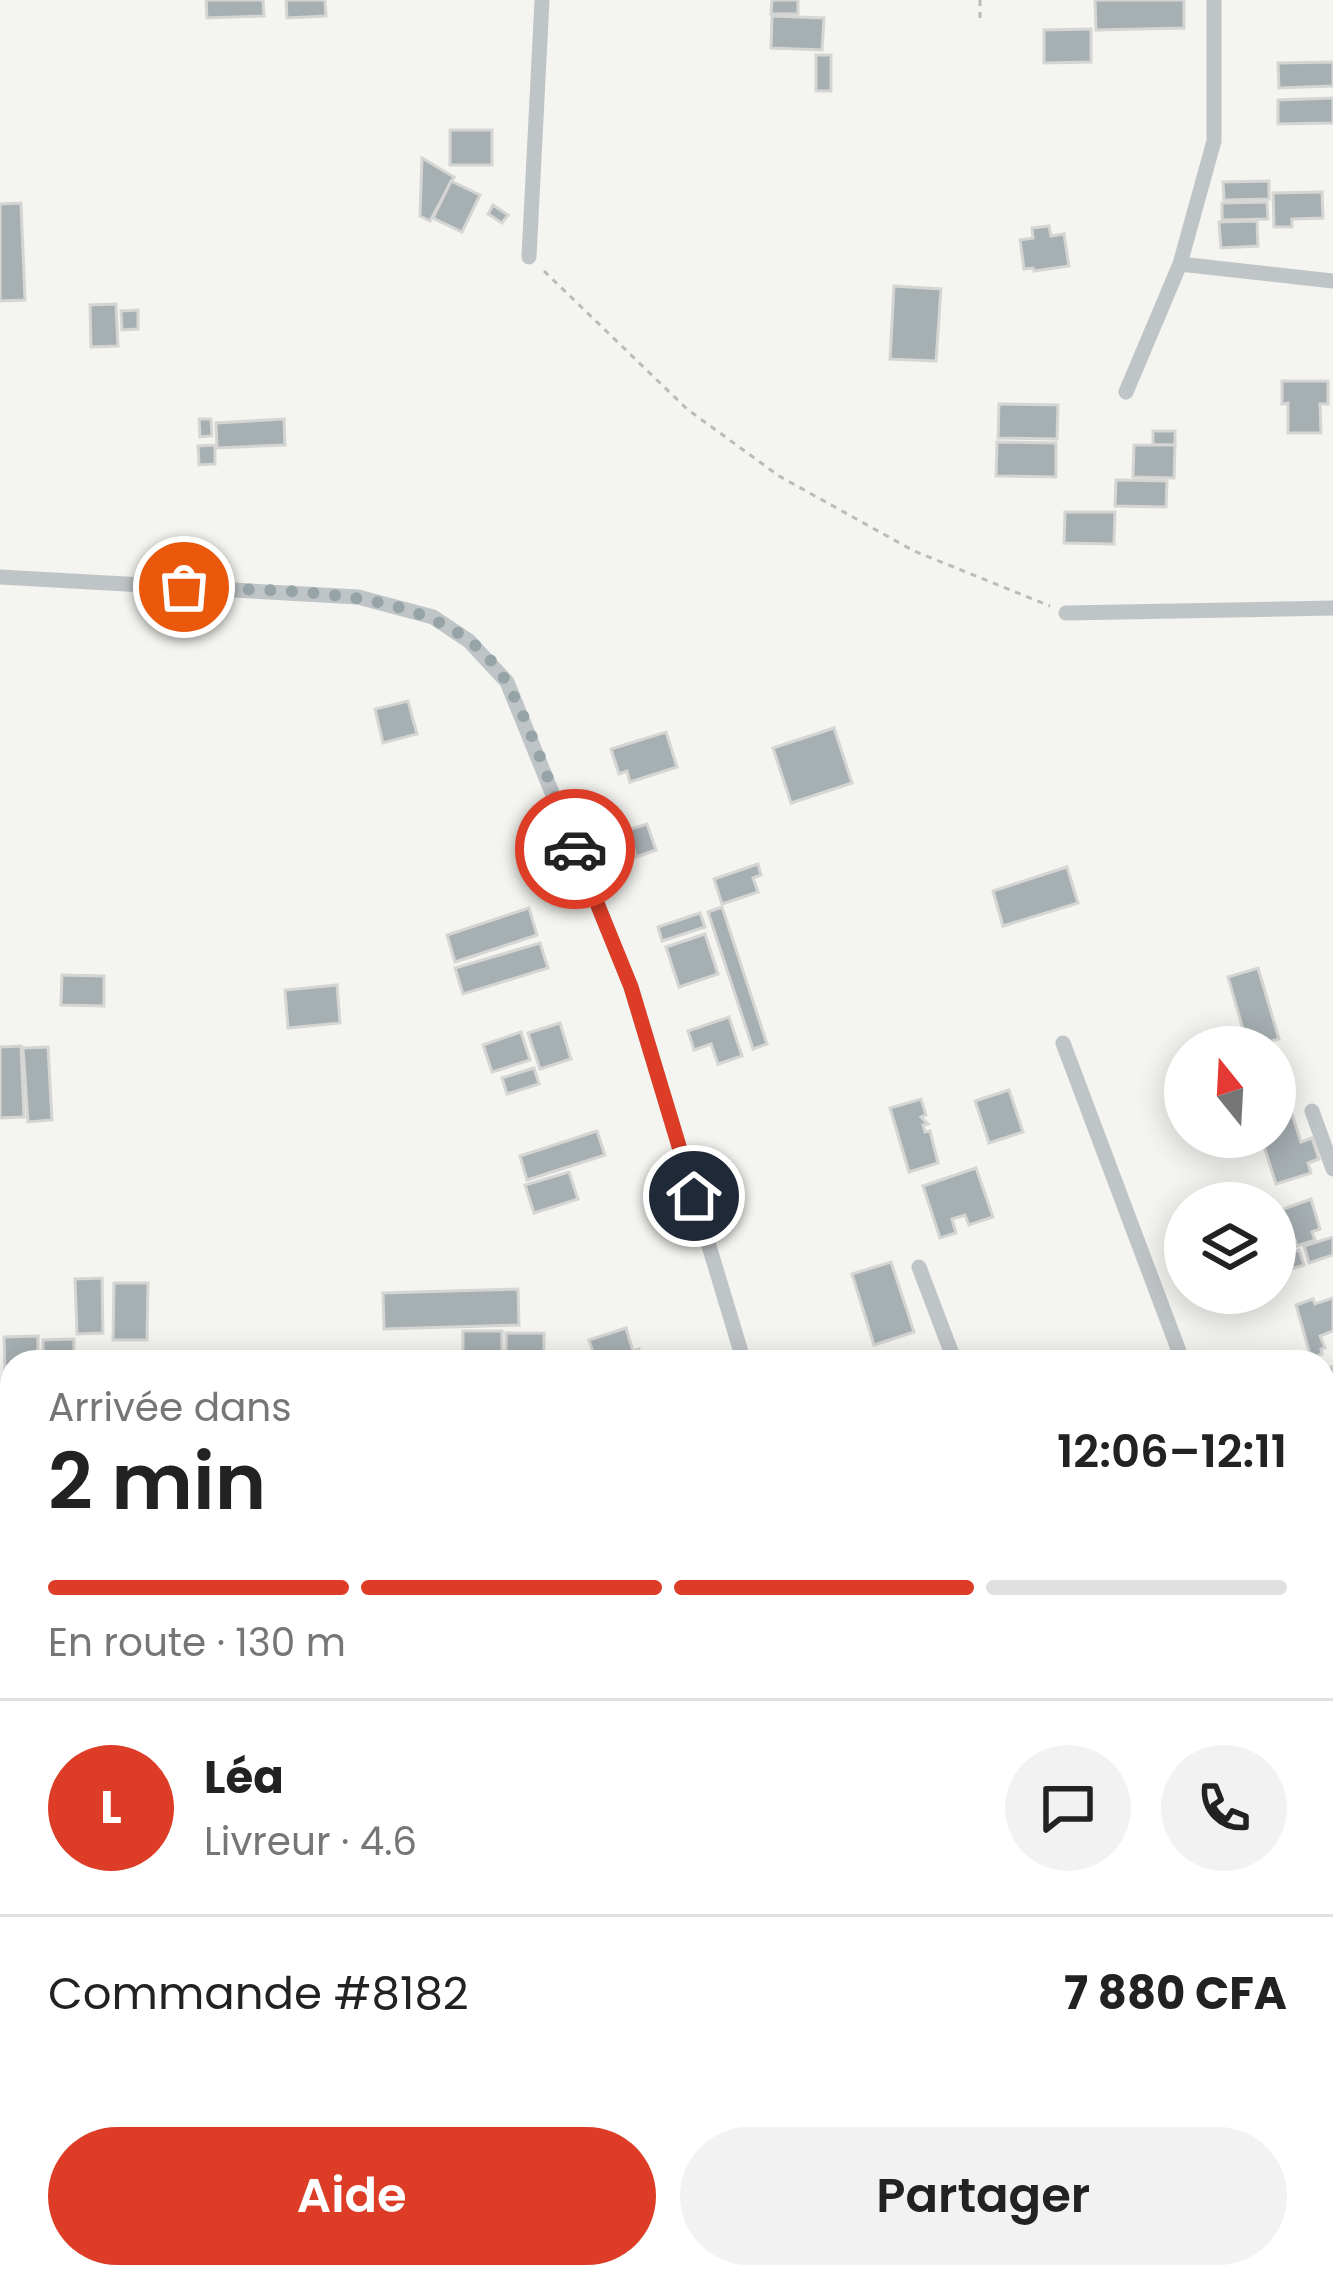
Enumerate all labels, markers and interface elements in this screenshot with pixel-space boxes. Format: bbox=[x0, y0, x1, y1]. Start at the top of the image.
pin bbox=[133, 536, 235, 638]
icon: bag bbox=[151, 554, 217, 620]
courier bbox=[515, 789, 635, 909]
icon: car bbox=[542, 816, 608, 882]
north arrow bbox=[1164, 1026, 1296, 1158]
map controls bbox=[1164, 1026, 1296, 1314]
pin bbox=[643, 1145, 745, 1247]
icon: home bbox=[661, 1163, 727, 1229]
button: layers bbox=[1164, 1182, 1296, 1314]
text: Arrivée dans bbox=[48, 1380, 292, 1435]
text: 12:06–12:11 bbox=[1057, 1420, 1287, 1483]
text: 2 min bbox=[48, 1427, 266, 1536]
text: En route · 130 m bbox=[48, 1615, 346, 1670]
button: chat bbox=[1005, 1745, 1131, 1871]
button: phone bbox=[1161, 1745, 1287, 1871]
text: Léa bbox=[204, 1746, 284, 1809]
text: L bbox=[100, 1776, 122, 1839]
text: Livreur · 4.6 bbox=[204, 1814, 417, 1869]
text: Commande #8182 bbox=[48, 1962, 469, 2025]
text: 7 880 CFA bbox=[1064, 1962, 1287, 2025]
button: Aide bbox=[48, 2127, 656, 2265]
button: Partager bbox=[680, 2127, 1287, 2265]

